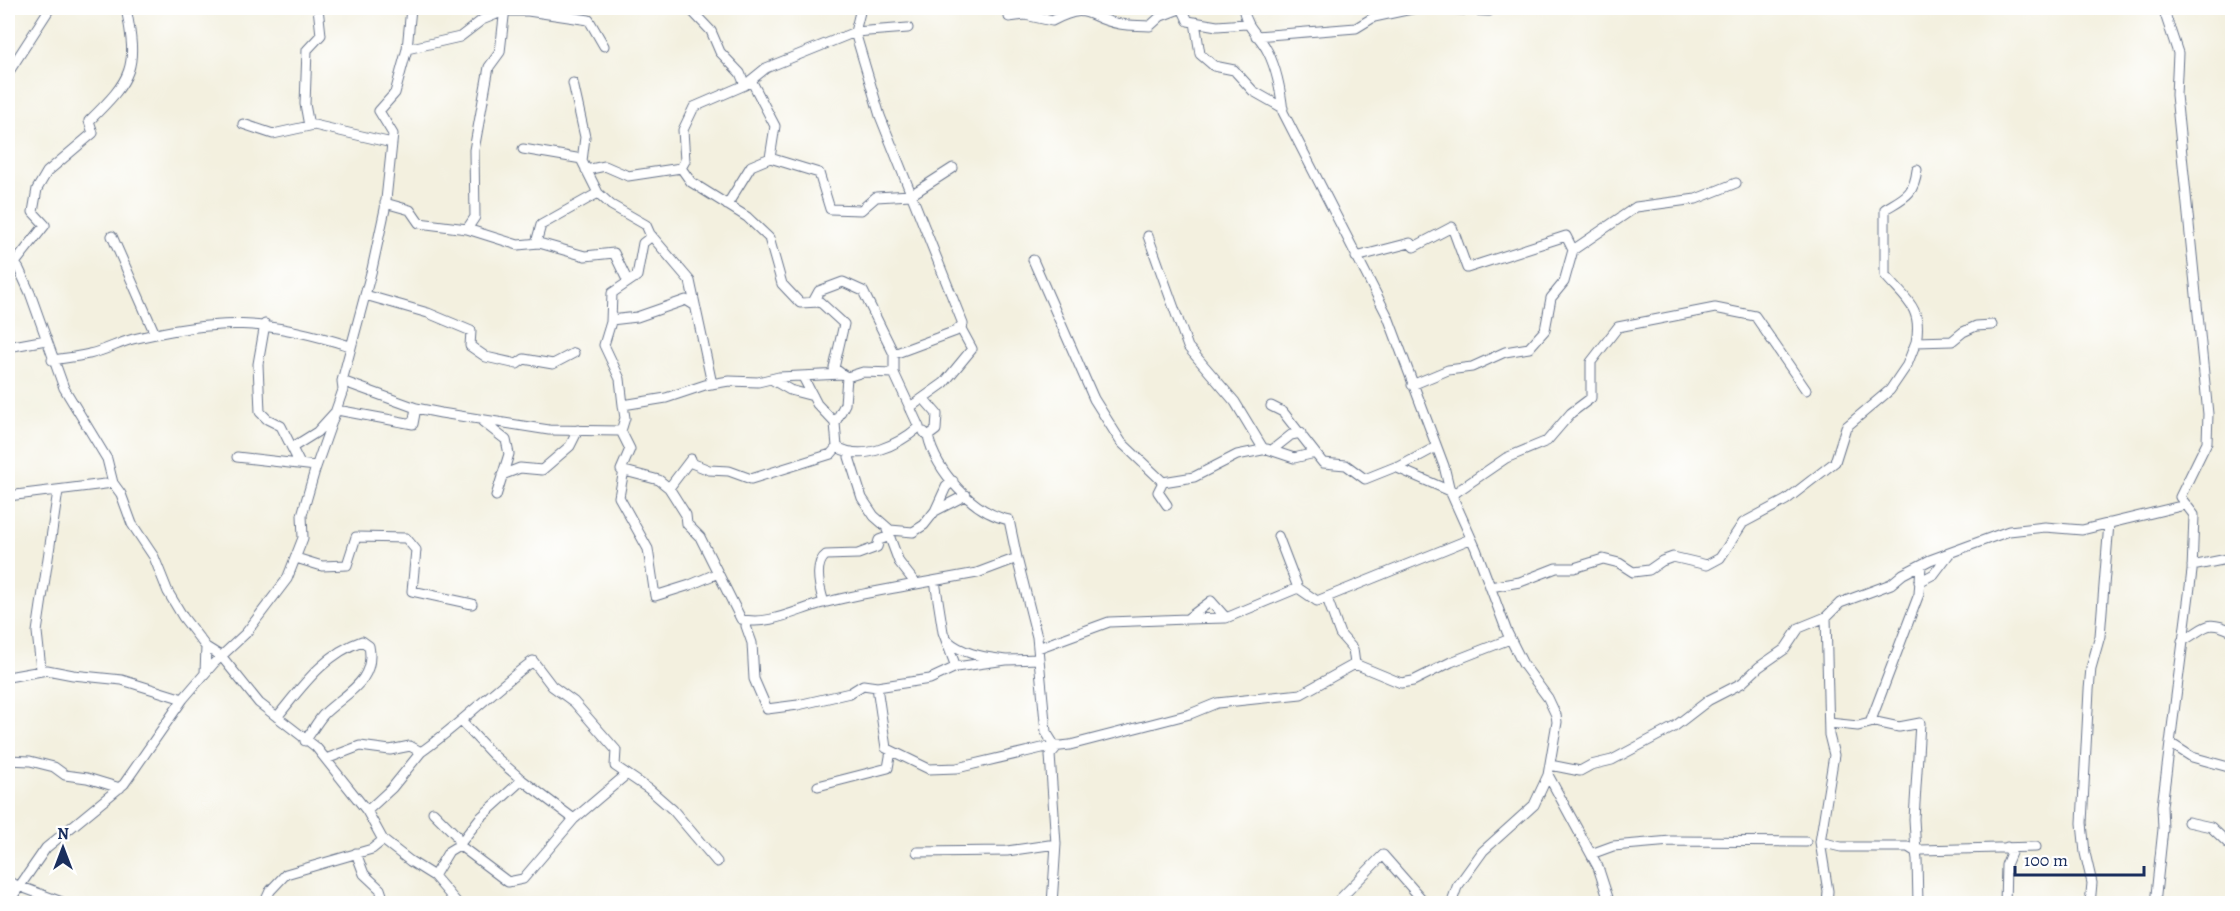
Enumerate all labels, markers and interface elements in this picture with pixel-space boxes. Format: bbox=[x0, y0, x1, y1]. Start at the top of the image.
north arrow bbox=[33, 818, 93, 878]
text: N bbox=[57, 823, 69, 845]
scale bar bbox=[2015, 839, 2144, 877]
text: 100 m bbox=[2024, 848, 2068, 872]

